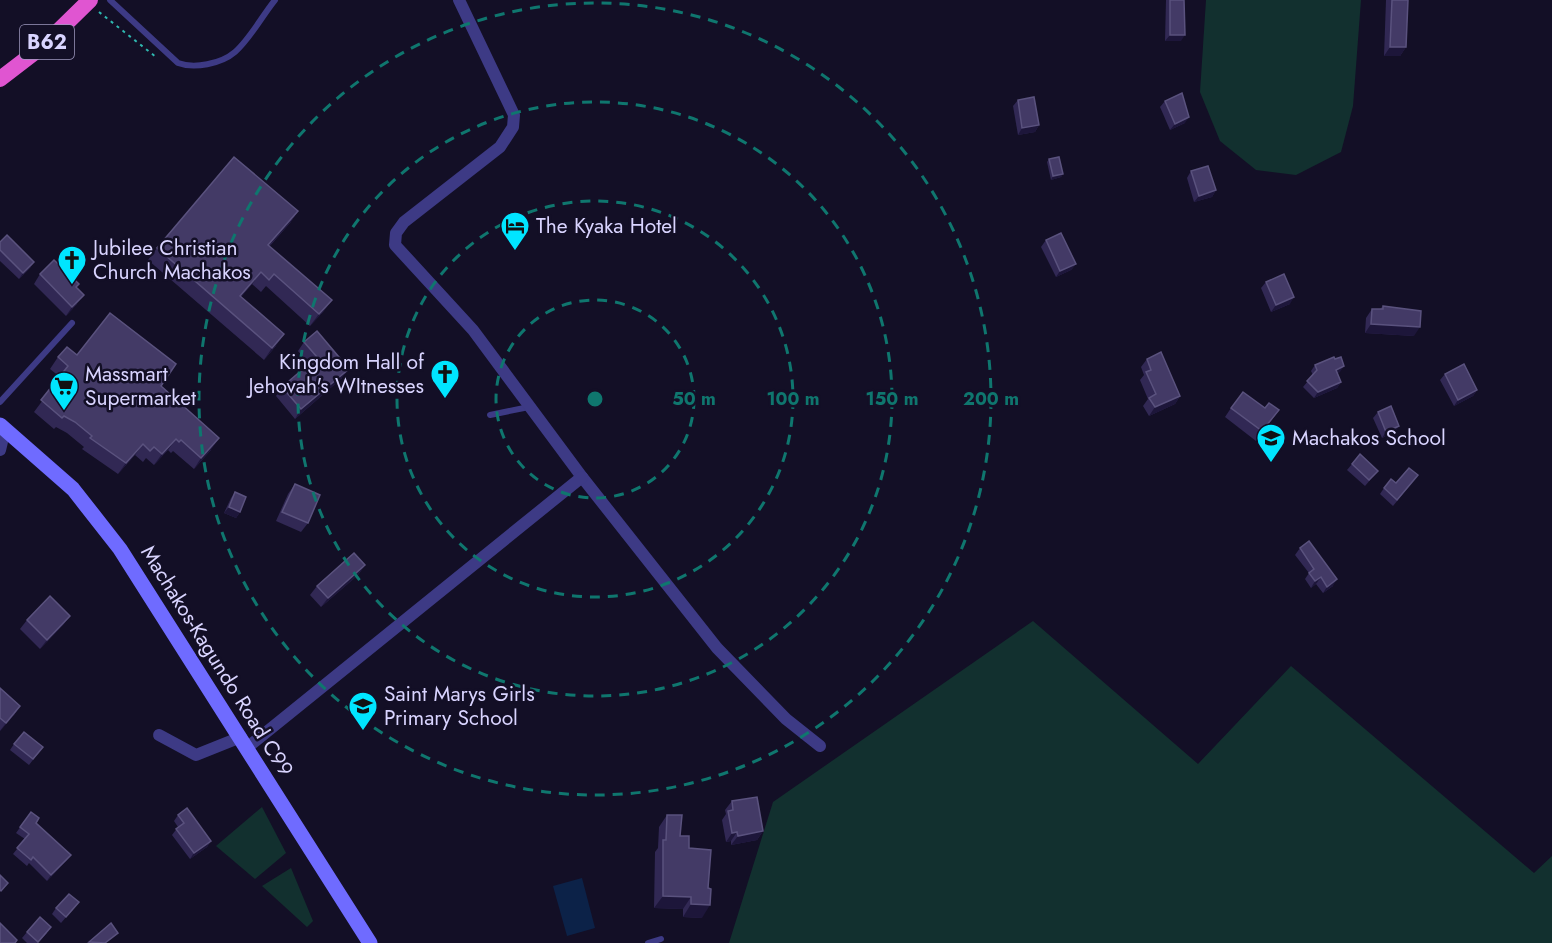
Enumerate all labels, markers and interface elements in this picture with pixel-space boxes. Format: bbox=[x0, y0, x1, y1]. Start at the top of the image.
road number: B62 bbox=[20, 25, 74, 59]
hotel icon: The Kyaka Hotel bbox=[499, 210, 531, 252]
place label: The Kyaka Hotel bbox=[536, 211, 677, 241]
place label: Jubilee Christian Church Machakos bbox=[90, 233, 251, 287]
church icon: Jubilee Christian Church Machakos bbox=[56, 244, 88, 286]
place label: Kingdom Hall of Jehovah's WItnesses bbox=[246, 347, 425, 401]
church icon: Kingdom Hall of Jehovah's WItnesses bbox=[429, 358, 461, 400]
place label: Massmart Supermarket bbox=[85, 359, 196, 413]
supermarket icon: Massmart Supermarket bbox=[48, 370, 80, 412]
text: 50 m bbox=[672, 386, 716, 412]
text: 100 m bbox=[766, 386, 820, 412]
text: 150 m bbox=[866, 386, 918, 412]
text: 200 m bbox=[963, 386, 1019, 412]
centre of rings bbox=[585, 389, 605, 409]
school or university icon: Machakos School bbox=[1255, 422, 1287, 464]
place label: Machakos School bbox=[1292, 423, 1446, 453]
street label: Machakos-Kagundo Road C99 bbox=[133, 540, 301, 782]
place label: Saint Marys Girls Primary School bbox=[384, 679, 535, 733]
school or university icon: Saint Marys Girls Primary School bbox=[347, 690, 379, 732]

